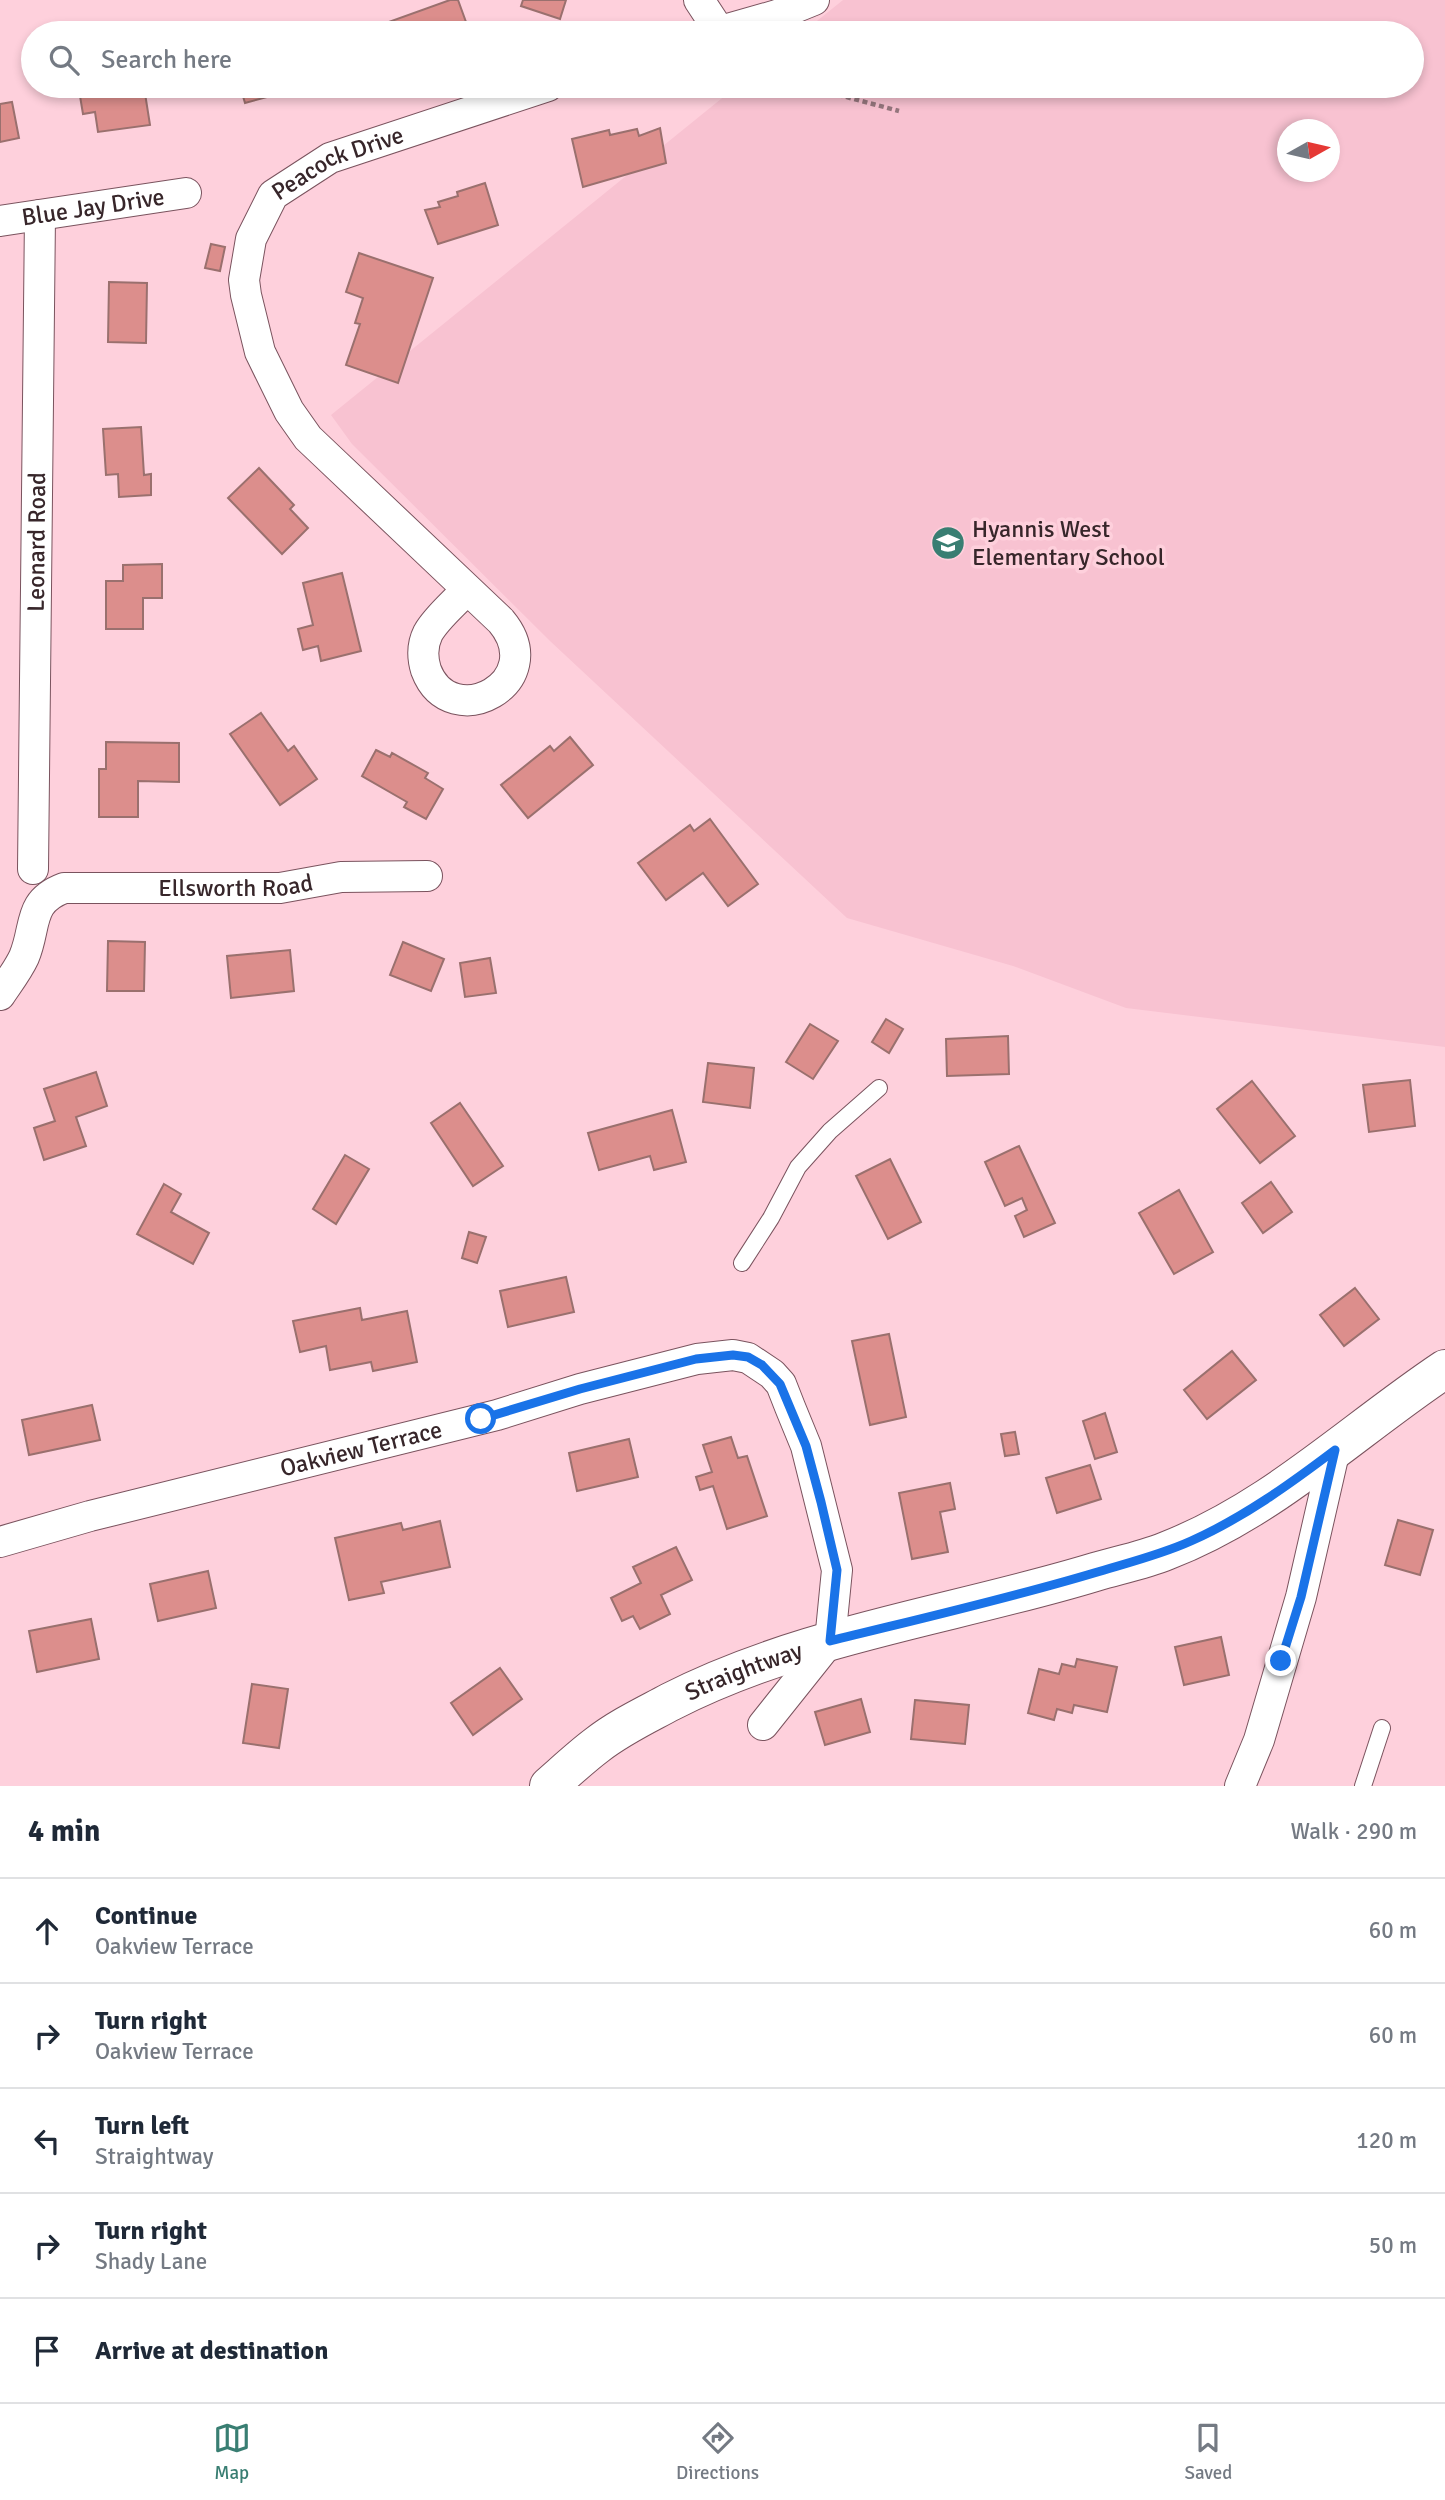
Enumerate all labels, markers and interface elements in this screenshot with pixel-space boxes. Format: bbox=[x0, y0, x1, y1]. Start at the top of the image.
search box bbox=[21, 21, 1424, 98]
icon: search bbox=[45, 41, 83, 79]
text: Search here bbox=[101, 44, 232, 76]
north arrow bbox=[1277, 119, 1340, 182]
street label: Peacock Drive bbox=[266, 120, 407, 207]
street label: Blue Jay Drive bbox=[20, 181, 166, 233]
street label: Leonard Road bbox=[21, 472, 52, 612]
place label: Hyannis West Elementary School bbox=[972, 514, 1165, 572]
school or university icon: Hyannis West Elementary School bbox=[929, 524, 967, 562]
street label: Ellsworth Road bbox=[158, 867, 315, 904]
route start bbox=[465, 1403, 496, 1434]
street label: Oakview Terrace bbox=[277, 1414, 445, 1483]
street label: Straightway bbox=[680, 1635, 806, 1708]
route end bbox=[1265, 1645, 1296, 1676]
text: 4 min bbox=[28, 1813, 100, 1850]
text: Walk · 290 m bbox=[1291, 1817, 1417, 1846]
text: Continue bbox=[95, 1900, 197, 1932]
icon: ahead bbox=[28, 1912, 66, 1950]
text: 60 m bbox=[1369, 1916, 1417, 1945]
text: Oakview Terrace bbox=[95, 1932, 254, 1961]
text: Turn right bbox=[95, 2005, 207, 2037]
icon: right bbox=[28, 2017, 66, 2055]
text: 60 m bbox=[1369, 2021, 1417, 2050]
text: Oakview Terrace bbox=[95, 2037, 254, 2066]
text: Turn left bbox=[95, 2110, 189, 2142]
icon: left bbox=[28, 2122, 66, 2160]
text: 120 m bbox=[1356, 2126, 1417, 2155]
text: Straightway bbox=[95, 2142, 213, 2171]
text: Turn right bbox=[95, 2215, 207, 2247]
icon: right bbox=[28, 2227, 66, 2265]
text: 50 m bbox=[1369, 2231, 1417, 2260]
text: Shady Lane bbox=[95, 2247, 207, 2276]
icon: arrive bbox=[28, 2332, 66, 2370]
text: Arrive at destination bbox=[95, 2335, 328, 2367]
tab: Map bbox=[213, 2419, 251, 2485]
tab: Directions bbox=[676, 2419, 759, 2485]
tab: Saved bbox=[1184, 2419, 1232, 2485]

